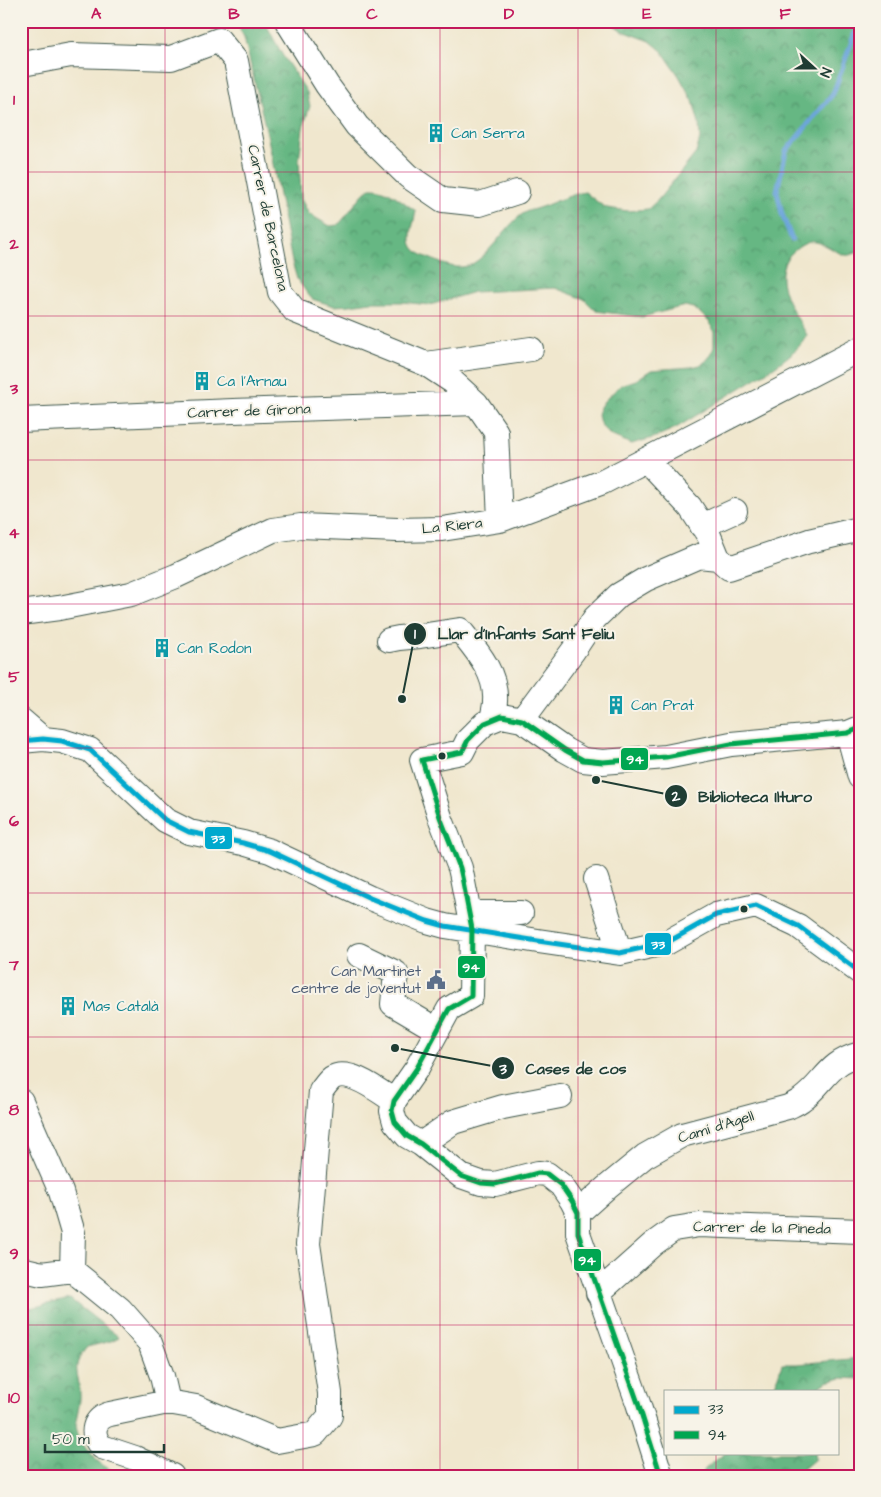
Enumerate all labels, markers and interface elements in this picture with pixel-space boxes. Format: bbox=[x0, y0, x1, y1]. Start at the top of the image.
text: A bbox=[91, 3, 102, 25]
text: B bbox=[228, 3, 240, 25]
text: C bbox=[366, 3, 378, 25]
text: D bbox=[504, 3, 515, 25]
text: E bbox=[642, 3, 652, 25]
text: F bbox=[779, 3, 791, 25]
north arrow bbox=[788, 42, 838, 92]
text: N bbox=[814, 65, 836, 80]
text: 1 bbox=[13, 89, 16, 111]
building icon: Can Serra bbox=[425, 122, 447, 144]
place label: Can Serra bbox=[451, 123, 525, 144]
street label: Carrer de Barcelona bbox=[242, 143, 294, 293]
text: 2 bbox=[8, 233, 19, 255]
building icon: Ca l'Arnau bbox=[191, 370, 213, 392]
place label: Ca l'Arnau bbox=[217, 371, 287, 392]
text: 3 bbox=[9, 378, 19, 400]
street label: Carrer de Girona bbox=[187, 398, 311, 424]
street label: La Riera bbox=[421, 512, 484, 540]
text: 4 bbox=[9, 522, 20, 544]
callout: Llar d'Infants Sant Feliu bbox=[403, 618, 625, 649]
text: Llar d'Infants Sant Feliu bbox=[438, 623, 614, 645]
text: 1 bbox=[414, 624, 416, 645]
building icon: Can Rodon bbox=[151, 637, 173, 659]
place label: Can Rodon bbox=[177, 638, 252, 659]
text: 5 bbox=[8, 666, 20, 688]
building icon: Can Prat bbox=[605, 694, 627, 716]
place label: Can Prat bbox=[631, 695, 694, 716]
line badge: 94 bbox=[620, 747, 649, 771]
text: 94 bbox=[626, 750, 644, 770]
unlabelled marker bbox=[437, 751, 447, 761]
callout: Biblioteca Ilturo bbox=[663, 780, 822, 811]
text: 2 bbox=[671, 786, 681, 807]
text: Biblioteca Ilturo bbox=[698, 786, 813, 808]
text: 6 bbox=[9, 810, 19, 832]
line badge: 33 bbox=[204, 826, 233, 850]
text: 33 bbox=[210, 829, 226, 849]
unlabelled marker bbox=[739, 904, 749, 914]
line badge: 33 bbox=[644, 932, 672, 956]
text: 33 bbox=[650, 935, 666, 955]
text: 7 bbox=[8, 954, 19, 976]
line badge: 94 bbox=[457, 955, 486, 979]
text: 94 bbox=[462, 958, 480, 978]
place label: Can Martinet centre de joventut bbox=[291, 961, 421, 999]
public building icon: Can Martinet centre de joventut bbox=[425, 969, 447, 991]
building icon: Mas Català bbox=[57, 995, 79, 1017]
place label: Mas Català bbox=[83, 996, 159, 1017]
callout: Cases de cos bbox=[490, 1053, 636, 1084]
text: Cases de cos bbox=[525, 1058, 627, 1080]
text: 3 bbox=[498, 1059, 507, 1080]
text: 8 bbox=[9, 1099, 20, 1121]
street label: Camí d'Agell bbox=[675, 1105, 757, 1149]
street label: Carrer de la Pineda bbox=[693, 1216, 831, 1240]
text: 9 bbox=[9, 1243, 19, 1265]
line badge: 94 bbox=[573, 1248, 602, 1272]
text: 94 bbox=[578, 1251, 596, 1271]
text: 10 bbox=[8, 1387, 20, 1409]
legend bbox=[664, 1390, 838, 1454]
text: 33 bbox=[708, 1399, 724, 1420]
scale bar bbox=[45, 1422, 164, 1454]
text: 94 bbox=[708, 1425, 727, 1446]
text: 50 m bbox=[52, 1429, 90, 1450]

